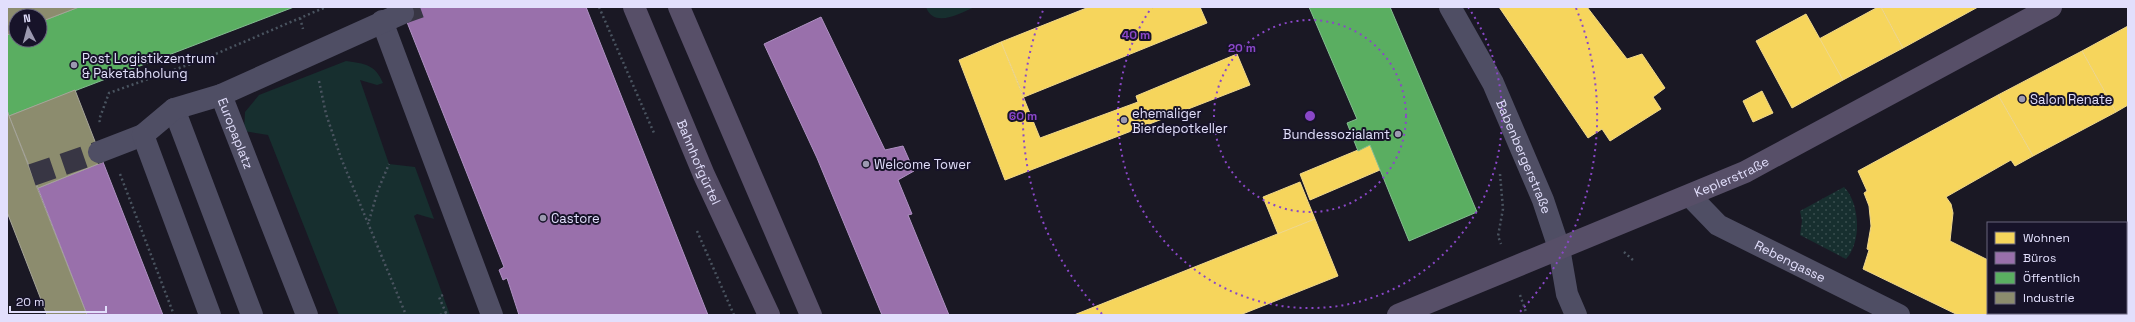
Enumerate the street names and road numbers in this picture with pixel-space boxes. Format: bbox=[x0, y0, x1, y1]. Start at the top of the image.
street label: Europaplatz bbox=[214, 95, 258, 172]
street label: Babenbergerstraße bbox=[1492, 97, 1555, 216]
street label: Bahnhofgürtel bbox=[673, 117, 725, 207]
street label: Keplerstraße bbox=[1691, 152, 1772, 201]
street label: Rebengasse bbox=[1752, 236, 1829, 286]

